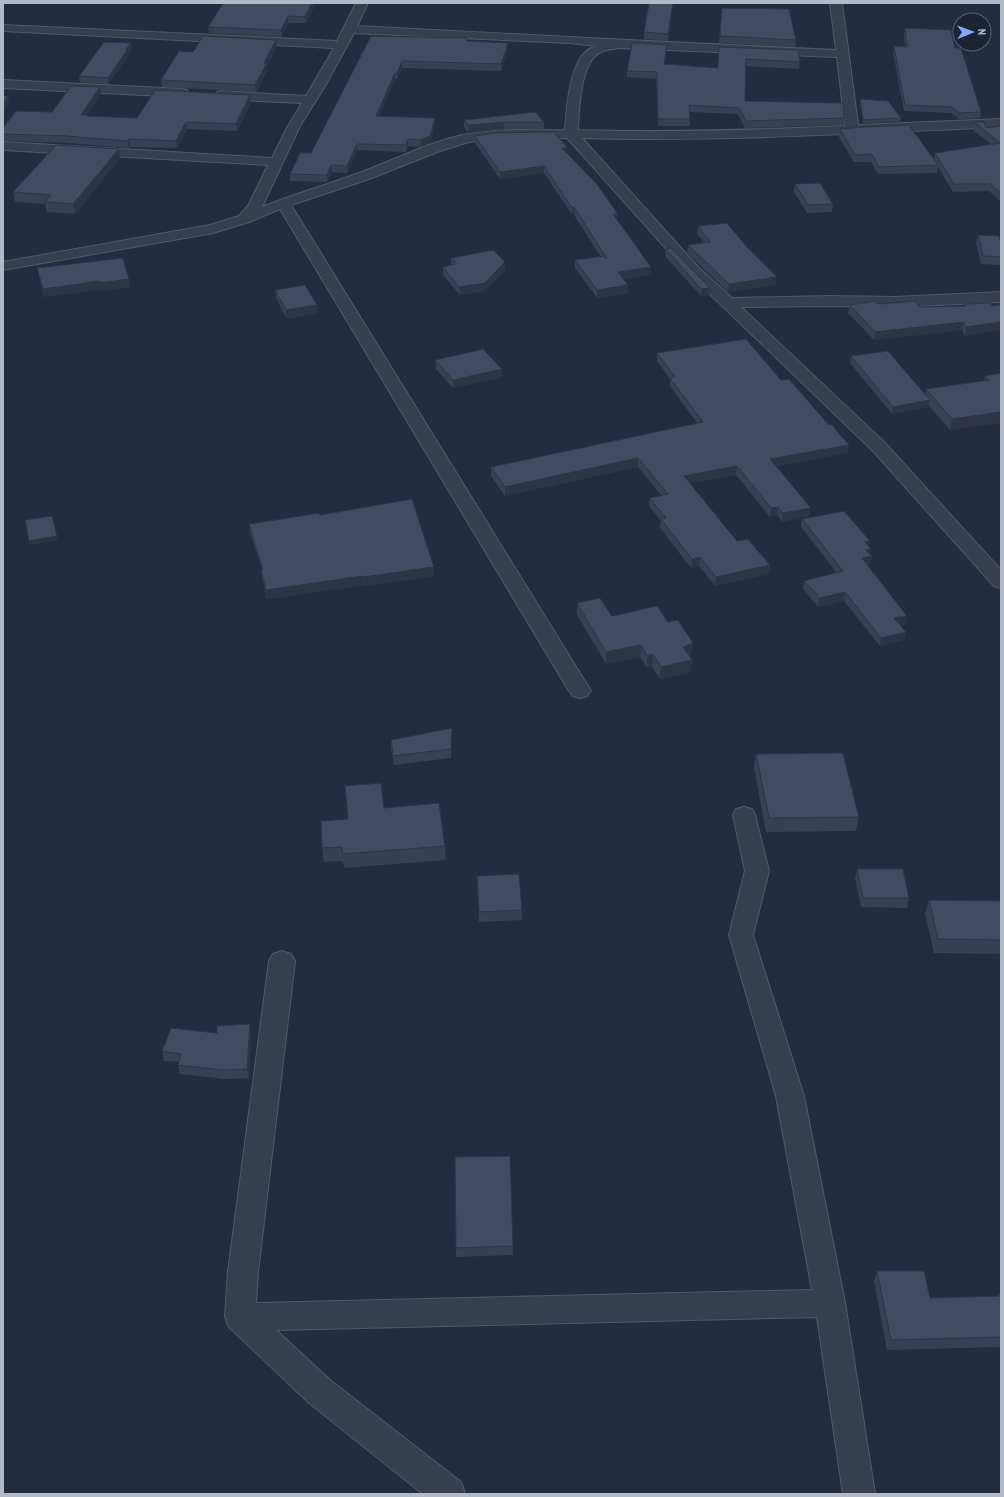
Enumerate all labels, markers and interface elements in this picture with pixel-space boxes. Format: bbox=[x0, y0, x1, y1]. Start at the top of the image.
north arrow bbox=[952, 12, 992, 52]
text: N bbox=[975, 29, 989, 35]

